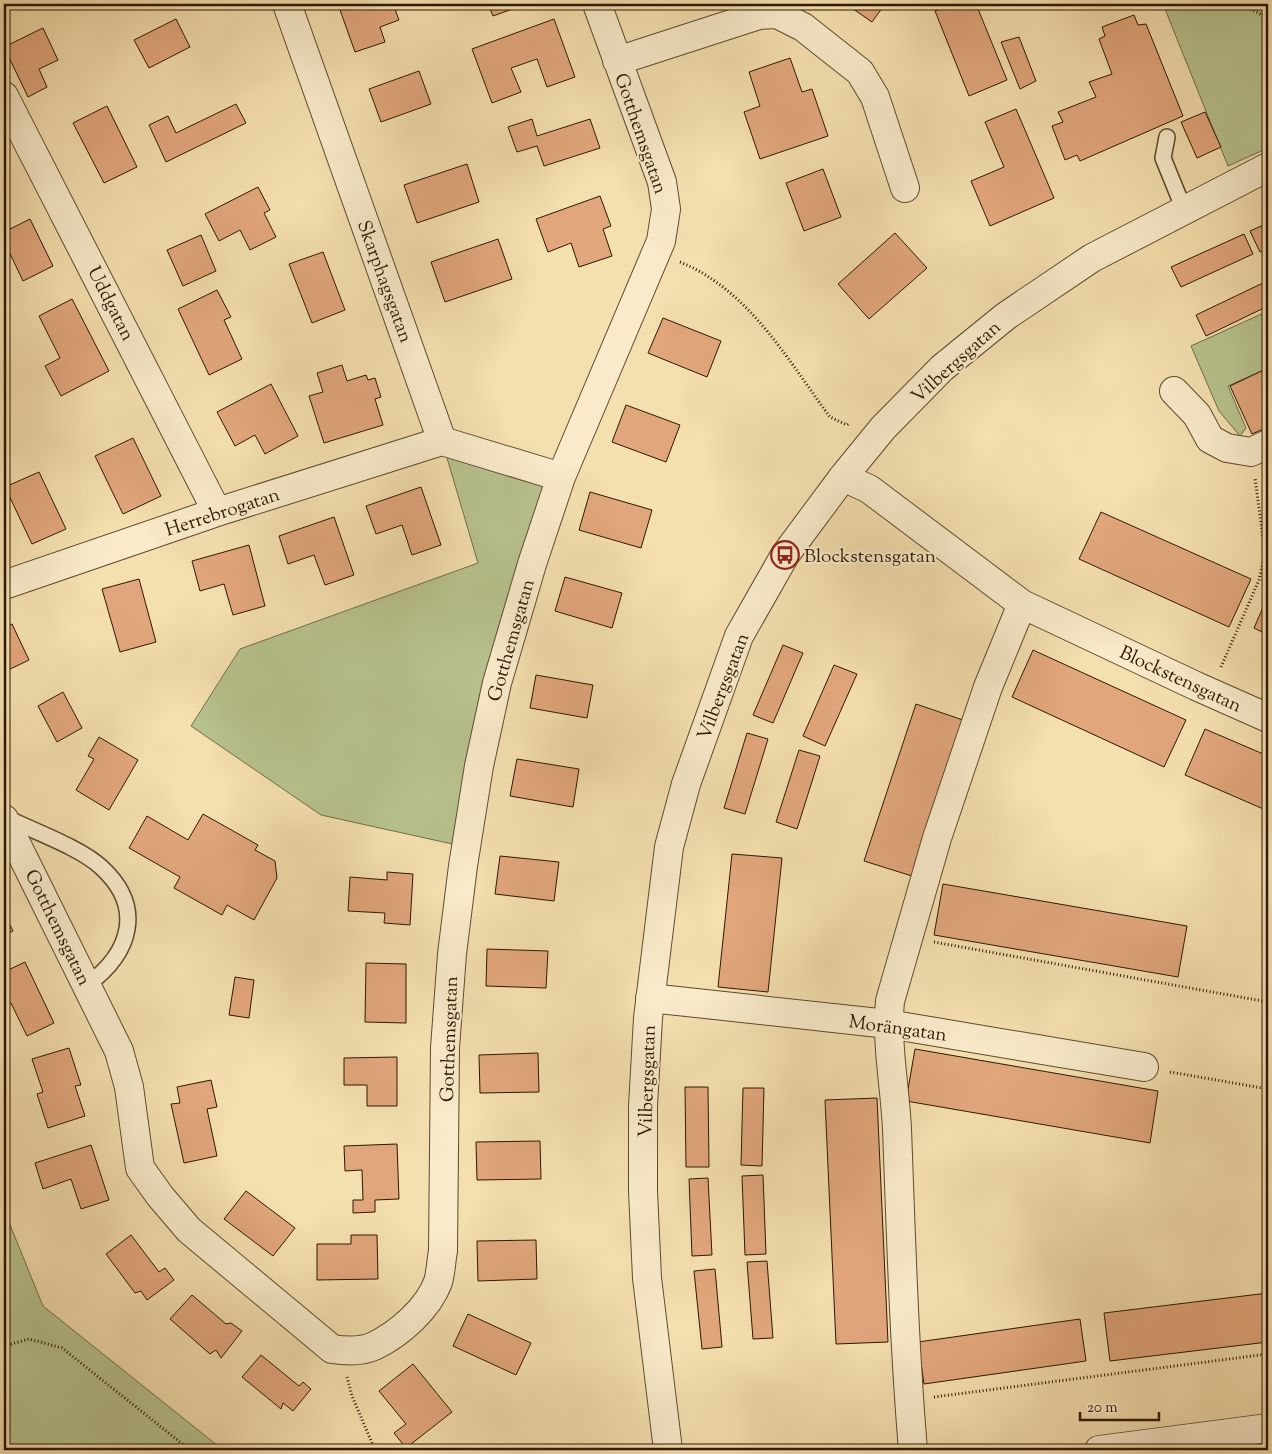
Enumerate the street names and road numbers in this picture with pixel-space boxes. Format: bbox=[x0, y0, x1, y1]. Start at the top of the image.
street label: Gotthemsgatan bbox=[606, 70, 673, 198]
street label: Skarphagsgatan bbox=[349, 217, 418, 347]
street label: Uddgatan bbox=[79, 262, 140, 346]
street label: Vilbergsgatan bbox=[906, 315, 1008, 411]
street label: Herrebrogatan bbox=[162, 482, 284, 545]
street label: Gotthemsgatan bbox=[482, 576, 543, 705]
street label: Vilbergsgatan bbox=[692, 630, 757, 744]
street label: Blockstensgatan bbox=[1114, 640, 1246, 720]
street label: Gotthemsgatan bbox=[17, 865, 97, 991]
street label: Gotthemsgatan bbox=[435, 976, 466, 1103]
street label: Morängatan bbox=[847, 1009, 948, 1050]
street label: Vilbergsgatan bbox=[633, 1024, 664, 1138]

